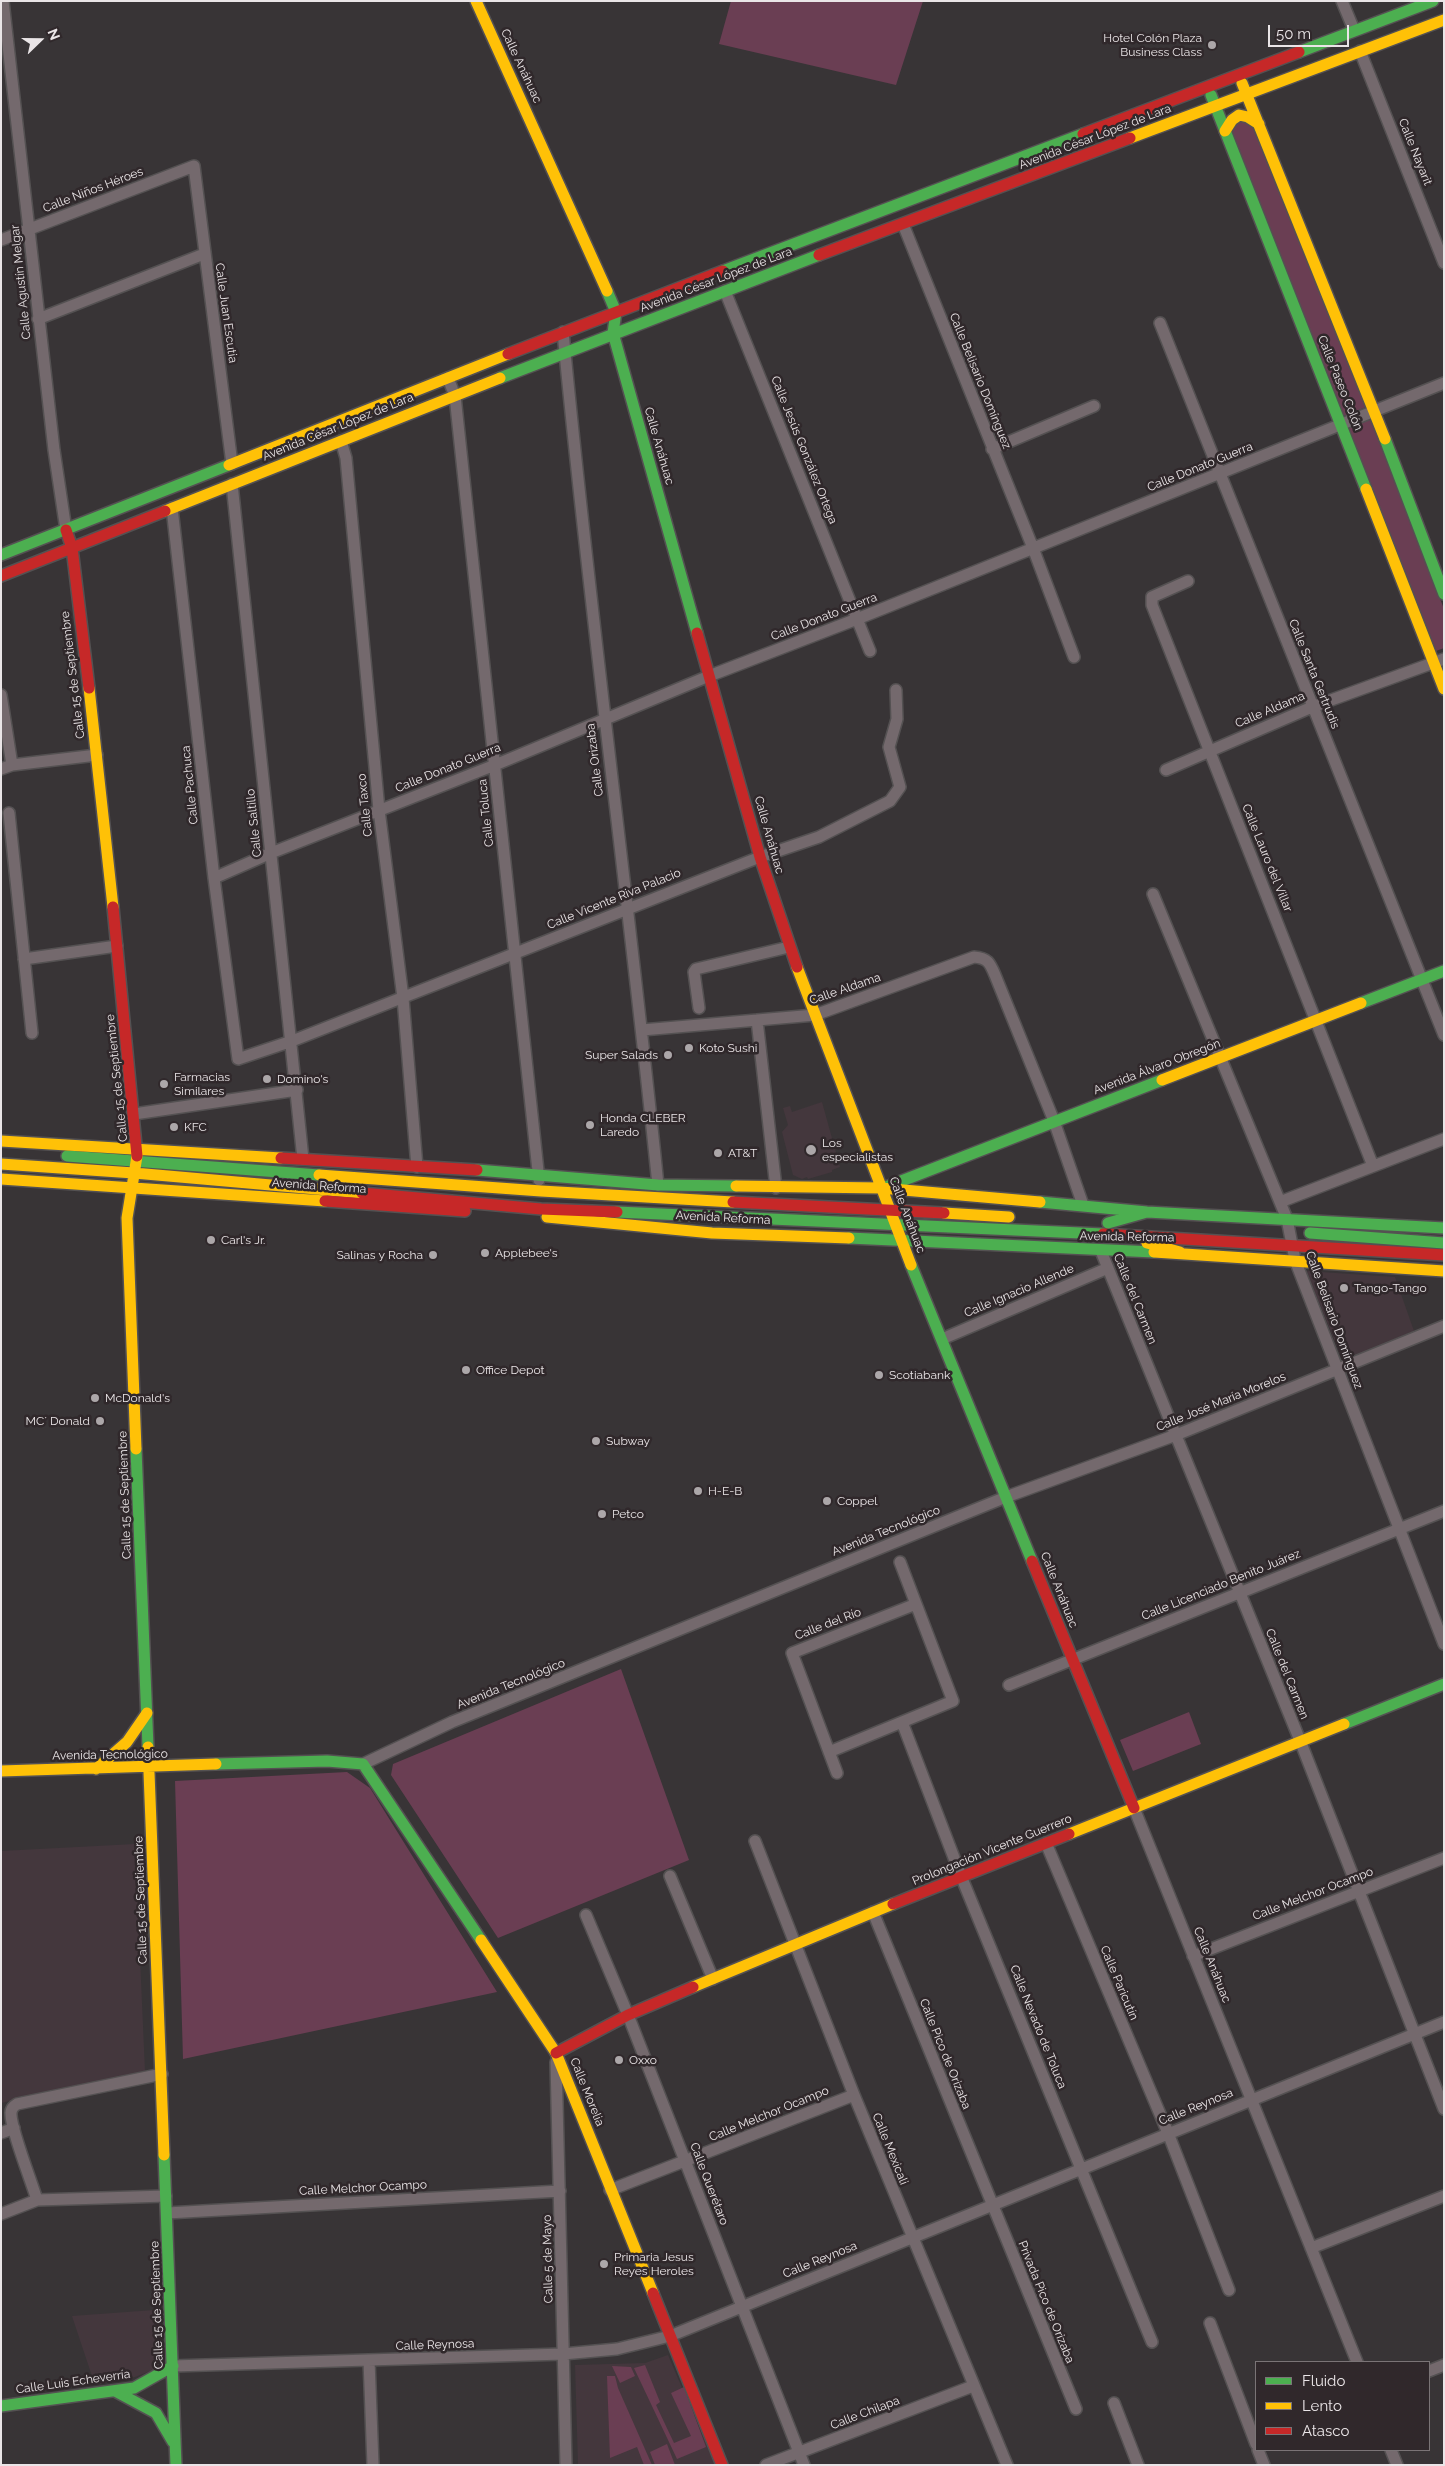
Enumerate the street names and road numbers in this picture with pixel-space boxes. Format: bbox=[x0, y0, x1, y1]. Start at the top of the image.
street label: Calle Anáhuac bbox=[498, 27, 544, 105]
street label: Avenida César López de Lara bbox=[1017, 101, 1173, 173]
street label: Calle Nayarit bbox=[1395, 117, 1435, 187]
street label: Calle Niños Héroes bbox=[41, 164, 145, 216]
street label: Calle Agustín Melgar bbox=[8, 224, 34, 340]
street label: Avenida César López de Lara bbox=[638, 244, 794, 316]
street label: Calle Juan Escutia bbox=[212, 262, 240, 364]
street label: Calle Belisario Domínguez bbox=[946, 311, 1014, 451]
street label: Calle Paseo Colón bbox=[1314, 333, 1366, 433]
street label: Calle Jesús González Ortega bbox=[768, 374, 840, 526]
street label: Avenida César López de Lara bbox=[260, 390, 416, 464]
street label: Calle Anáhuac bbox=[641, 405, 677, 487]
street label: Calle Donato Guerra bbox=[1145, 439, 1255, 495]
street label: Calle Donato Guerra bbox=[769, 590, 879, 644]
street label: Calle 15 de Septiembre bbox=[58, 610, 88, 740]
street label: Calle Santa Gertrudis bbox=[1285, 617, 1343, 731]
street label: Calle Aldama bbox=[1233, 689, 1307, 731]
street label: Calle Orizaba bbox=[583, 723, 607, 797]
street label: Calle Donato Guerra bbox=[393, 740, 503, 796]
street label: Calle Pachuca bbox=[179, 745, 201, 825]
street label: Calle Taxco bbox=[355, 773, 375, 837]
street label: Calle Toluca bbox=[475, 778, 497, 848]
street label: Calle Saltillo bbox=[243, 788, 265, 858]
street label: Calle Anáhuac bbox=[751, 794, 787, 876]
street label: Calle Lauro del Villar bbox=[1239, 802, 1295, 914]
street label: Calle Vicente Riva Palacio bbox=[545, 866, 683, 932]
street label: Calle Aldama bbox=[808, 970, 882, 1008]
street label: Calle 15 de Septiembre bbox=[103, 1013, 131, 1143]
street label: Avenida Álvaro Obregón bbox=[1091, 1036, 1223, 1098]
street label: Calle Anáhuac bbox=[886, 1175, 928, 1255]
street label: Avenida Reforma bbox=[271, 1176, 367, 1196]
street label: Avenida Reforma bbox=[675, 1208, 771, 1228]
street label: Avenida Reforma bbox=[1079, 1229, 1175, 1245]
street label: Calle Belisario Domínguez bbox=[1302, 1249, 1366, 1391]
street label: Calle del Carmen bbox=[1110, 1252, 1160, 1346]
street label: Calle Ignacio Allende bbox=[962, 1261, 1076, 1321]
street label: Calle José María Morelos bbox=[1154, 1369, 1288, 1435]
street label: Calle 15 de Septiembre bbox=[116, 1431, 134, 1559]
street label: Avenida Tecnológico bbox=[830, 1503, 942, 1559]
street label: Calle Licenciado Benito Juárez bbox=[1139, 1546, 1303, 1624]
street label: Calle Anáhuac bbox=[1037, 1550, 1081, 1630]
street label: Calle del Río bbox=[793, 1605, 863, 1643]
street label: Calle del Carmen bbox=[1262, 1627, 1312, 1721]
street label: Avenida Tecnológico bbox=[455, 1656, 567, 1712]
street label: Avenida Tecnológico bbox=[52, 1747, 168, 1763]
street label: Prolongación Vicente Guerrero bbox=[910, 1811, 1074, 1889]
street label: Calle 15 de Septiembre bbox=[132, 1836, 150, 1964]
street label: Calle Melchor Ocampo bbox=[1251, 1864, 1375, 1924]
street label: Calle Anáhuac bbox=[1190, 1925, 1234, 2005]
street label: Calle Paricutín bbox=[1097, 1944, 1141, 2022]
street label: Calle Nevado de Toluca bbox=[1007, 1963, 1069, 2091]
street label: Calle Pico de Orizaba bbox=[916, 1997, 974, 2111]
street label: Calle Morelia bbox=[567, 2056, 607, 2128]
street label: Calle Melchor Ocampo bbox=[707, 2083, 831, 2145]
street label: Calle Reynosa bbox=[1157, 2086, 1235, 2128]
street label: Calle Mexicali bbox=[869, 2111, 911, 2187]
street label: Calle Querétaro bbox=[687, 2141, 731, 2227]
street label: Calle Melchor Ocampo bbox=[299, 2177, 427, 2199]
street label: Calle 5 de Mayo bbox=[540, 2214, 556, 2304]
street label: Calle Reynosa bbox=[781, 2239, 859, 2281]
street label: Privada Pico de Orizaba bbox=[1015, 2239, 1077, 2365]
street label: Calle 15 de Septiembre bbox=[148, 2241, 166, 2369]
street label: Calle Reynosa bbox=[395, 2336, 475, 2354]
street label: Calle Luis Echeverría bbox=[15, 2367, 131, 2397]
street label: Calle Chilapa bbox=[828, 2393, 902, 2433]

